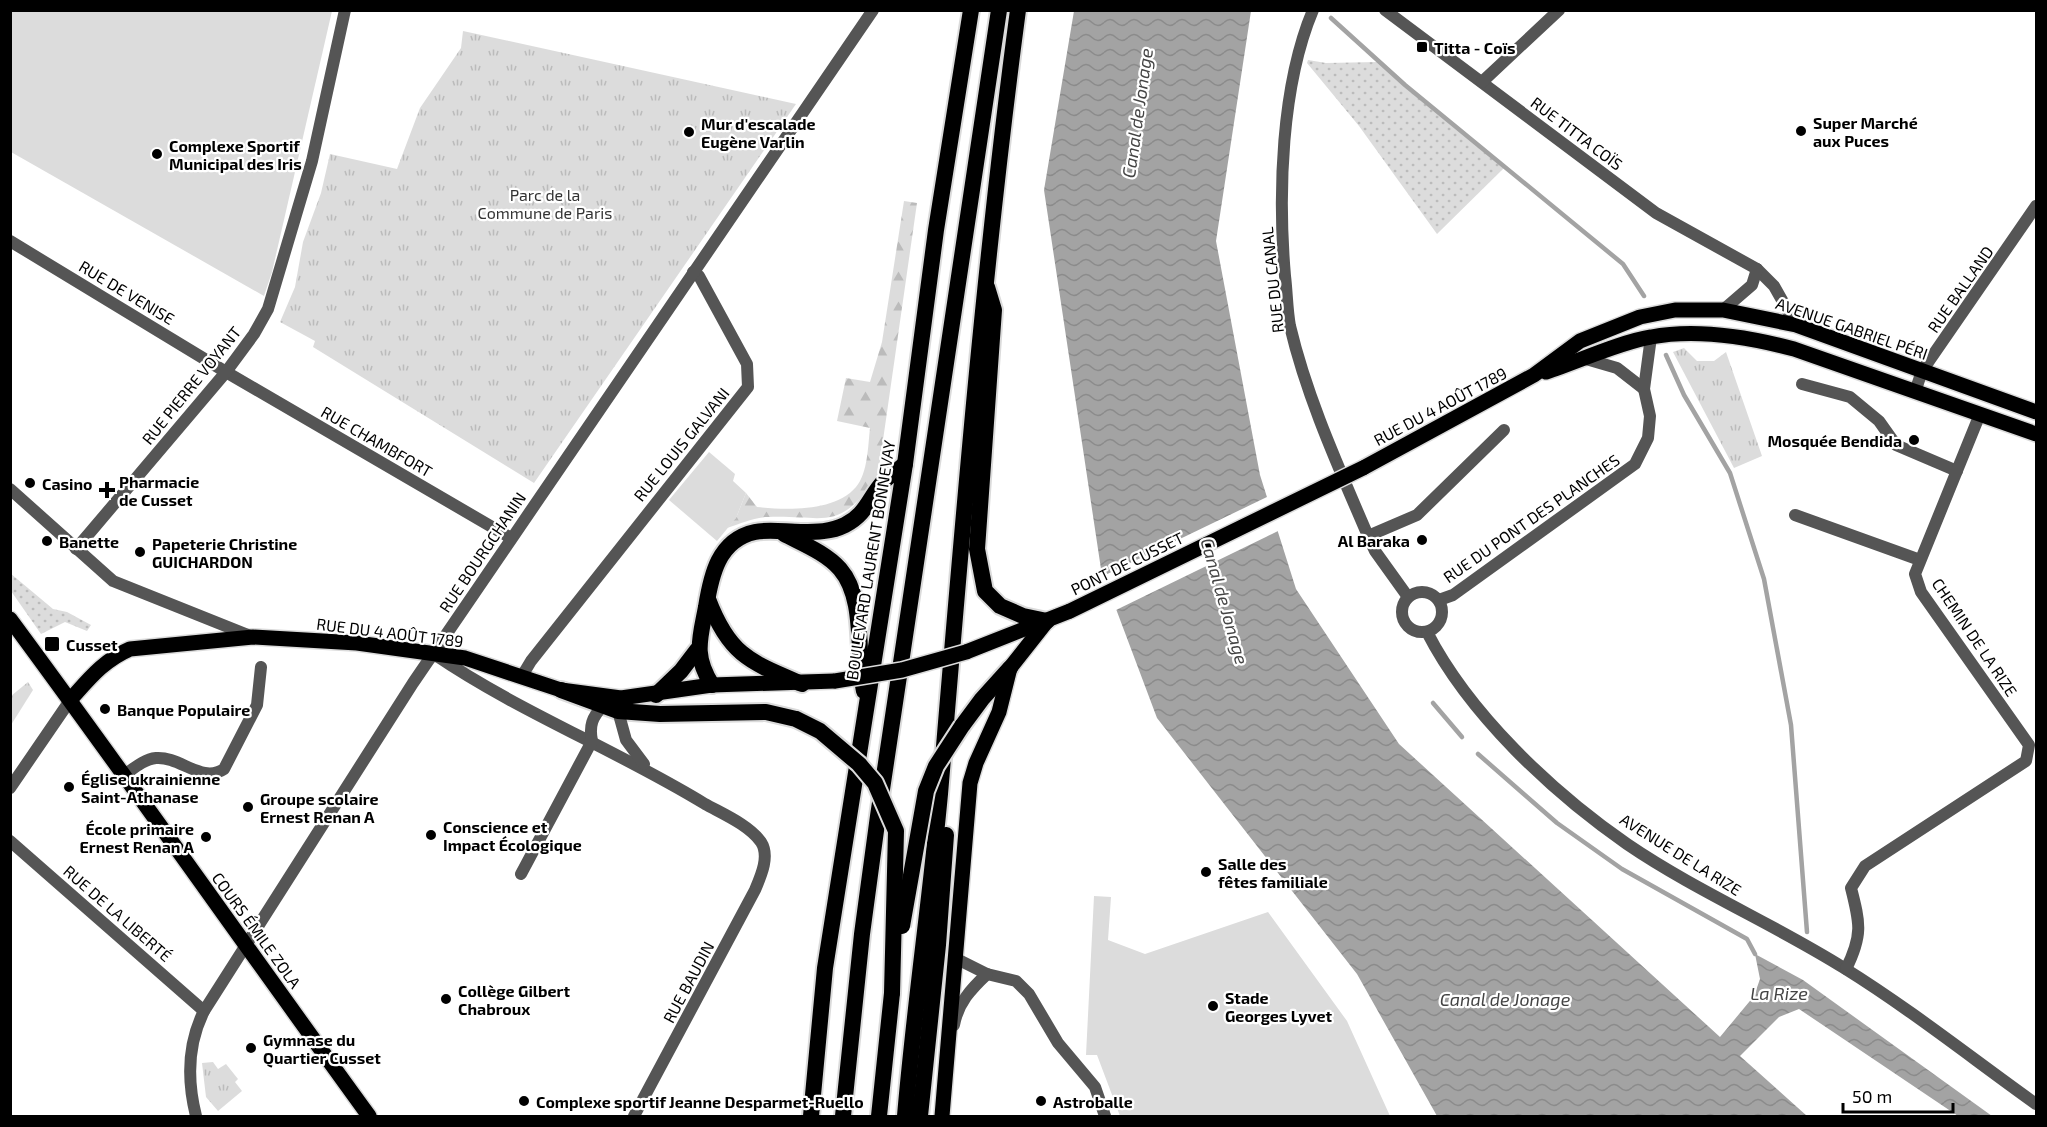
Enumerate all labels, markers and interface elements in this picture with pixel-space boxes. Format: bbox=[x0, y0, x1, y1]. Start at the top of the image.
place label: Titta - Coïs bbox=[1434, 38, 1516, 57]
marker: Titta - Coïs bbox=[1415, 40, 1429, 54]
water label: Canal de Jonage bbox=[1117, 46, 1157, 179]
street label: RUE TITTA COÏS bbox=[1527, 92, 1627, 174]
place label: Super Marché aux Puces bbox=[1813, 113, 1918, 150]
place label: Mur d'escalade Eugène Varlin bbox=[701, 114, 815, 151]
marker: Super Marché aux Puces bbox=[1794, 124, 1808, 138]
marker: Mur d'escalade Eugène Varlin bbox=[682, 125, 696, 139]
place label: Complexe Sportif Municipal des Iris bbox=[169, 136, 302, 173]
marker: Complexe Sportif Municipal des Iris bbox=[150, 147, 164, 161]
park label: Parc de la Commune de Paris bbox=[478, 185, 612, 222]
street label: RUE DU CANAL bbox=[1257, 226, 1287, 334]
street label: RUE BALLAND bbox=[1923, 242, 1997, 336]
street label: RUE DE VENISE bbox=[76, 256, 178, 328]
street label: AVENUE GABRIEL PÉRI bbox=[1774, 293, 1930, 363]
street label: RUE PIERRE VOYANT bbox=[138, 322, 244, 448]
street label: RUE DU 4 AOÛT 1789 bbox=[1370, 363, 1510, 449]
street label: RUE LOUIS GALVANI bbox=[629, 383, 733, 505]
street label: RUE CHAMBFORT bbox=[318, 402, 436, 480]
place label: Mosquée Bendida bbox=[1767, 431, 1902, 450]
marker: Mosquée Bendida bbox=[1907, 433, 1921, 447]
street label: BOULEVARD LAURENT BONNEVAY bbox=[842, 439, 898, 681]
street label: RUE DU PONT DES PLANCHES bbox=[1439, 450, 1623, 586]
place label: Pharmacie de Cusset bbox=[119, 472, 199, 509]
place label: Casino bbox=[42, 474, 93, 493]
marker: Casino bbox=[23, 476, 37, 490]
marker: Pharmacie de Cusset bbox=[100, 483, 114, 497]
street label: RUE BOURGCHANIN bbox=[435, 488, 529, 616]
street label: PONT DE CUSSET bbox=[1068, 527, 1186, 599]
place label: Al Baraka bbox=[1338, 531, 1410, 550]
place label: Banette bbox=[59, 532, 119, 551]
marker: Al Baraka bbox=[1415, 533, 1429, 547]
marker: Banette bbox=[40, 534, 54, 548]
place label: Papeterie Christine GUICHARDON bbox=[152, 534, 297, 571]
water label: Canal de Jonage bbox=[1196, 535, 1254, 667]
marker: Papeterie Christine GUICHARDON bbox=[133, 545, 147, 559]
street label: CHEMIN DE LA RIZE bbox=[1928, 574, 2022, 700]
street label: RUE DU 4 AOÛT 1789 bbox=[315, 614, 465, 650]
marker: Cusset bbox=[43, 635, 61, 653]
place label: Cusset bbox=[66, 635, 118, 654]
place label: Banque Populaire bbox=[117, 700, 250, 719]
marker: Banque Populaire bbox=[98, 702, 112, 716]
place label: Église ukrainienne Saint-Athanase bbox=[81, 769, 220, 806]
marker: Église ukrainienne Saint-Athanase bbox=[62, 780, 76, 794]
place label: Groupe scolaire Ernest Renan A bbox=[260, 789, 379, 826]
marker: Groupe scolaire Ernest Renan A bbox=[241, 800, 255, 814]
street label: AVENUE DE LA RIZE bbox=[1617, 809, 1745, 899]
place label: Conscience et Impact Écologique bbox=[443, 817, 582, 854]
place label: École primaire Ernest Renan A bbox=[80, 819, 195, 856]
marker: Conscience et Impact Écologique bbox=[424, 828, 438, 842]
marker: École primaire Ernest Renan A bbox=[199, 830, 213, 844]
place label: Salle des fêtes familiale bbox=[1218, 854, 1328, 891]
street label: RUE DE LA LIBERTÉ bbox=[60, 861, 176, 965]
marker: Salle des fêtes familiale bbox=[1199, 865, 1213, 879]
street label: COURS ÉMILE ZOLA bbox=[209, 868, 305, 992]
street label: RUE BAUDIN bbox=[659, 938, 717, 1026]
place label: Collège Gilbert Chabroux bbox=[458, 981, 570, 1018]
water label: La Rize bbox=[1750, 982, 1808, 1004]
place label: Stade Georges Lyvet bbox=[1225, 988, 1332, 1026]
water label: Canal de Jonage bbox=[1440, 988, 1571, 1010]
marker: Collège Gilbert Chabroux bbox=[439, 992, 453, 1006]
marker: Stade Georges Lyvet bbox=[1206, 999, 1220, 1013]
place label: Gymnase du Quartier Cusset bbox=[263, 1030, 381, 1068]
marker: Gymnase du Quartier Cusset bbox=[244, 1041, 258, 1055]
scale bar bbox=[1843, 1076, 1952, 1114]
text: 50 m bbox=[1852, 1085, 1892, 1107]
place label: Complexe sportif Jeanne Desparmet-Ruello bbox=[536, 1092, 864, 1111]
place label: Astroballe bbox=[1053, 1092, 1133, 1111]
marker: Complexe sportif Jeanne Desparmet-Ruello bbox=[517, 1094, 531, 1108]
marker: Astroballe bbox=[1034, 1094, 1048, 1108]

